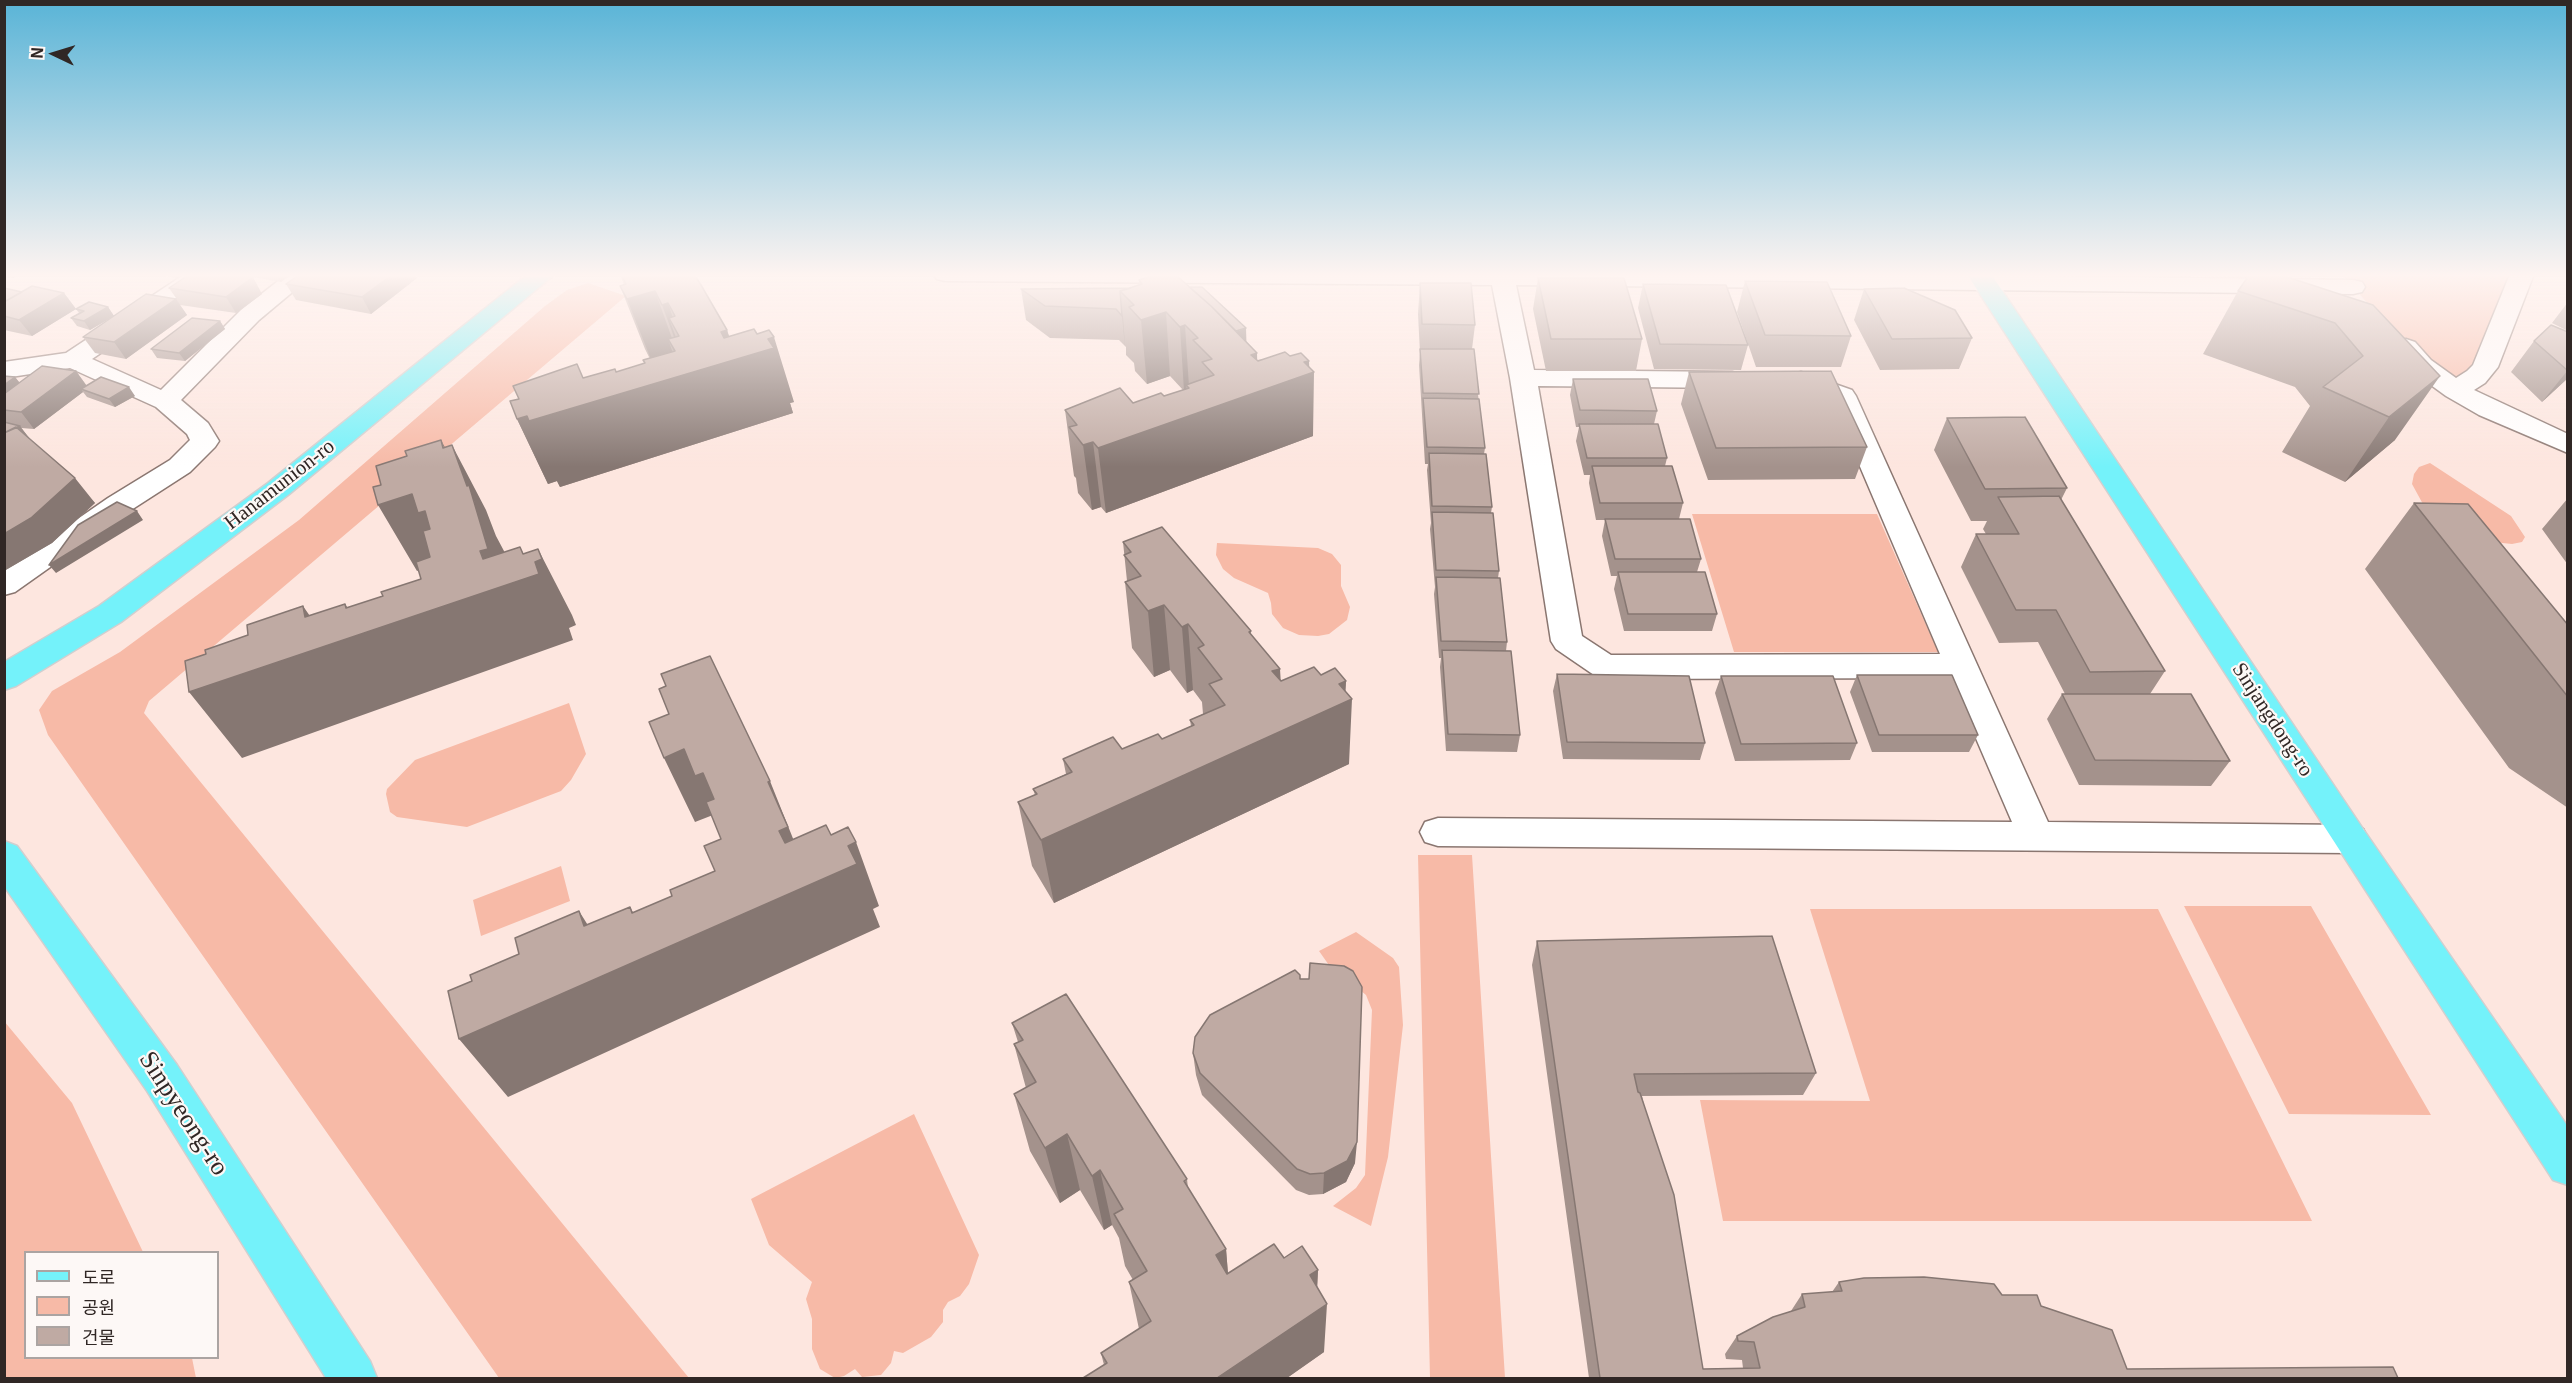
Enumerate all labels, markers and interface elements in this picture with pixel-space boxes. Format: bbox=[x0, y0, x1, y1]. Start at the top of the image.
north arrow bbox=[24, 24, 84, 84]
text: N bbox=[24, 46, 48, 60]
street label: Hanamunion-ro bbox=[211, 427, 349, 543]
street label: Sinjangdong-ro bbox=[2220, 650, 2324, 790]
street label: Sinpyeong-ro bbox=[126, 1037, 240, 1191]
legend bbox=[24, 1251, 219, 1359]
text: 도로 bbox=[82, 1263, 115, 1289]
text: 공원 bbox=[82, 1293, 115, 1319]
text: 건물 bbox=[82, 1323, 115, 1349]

